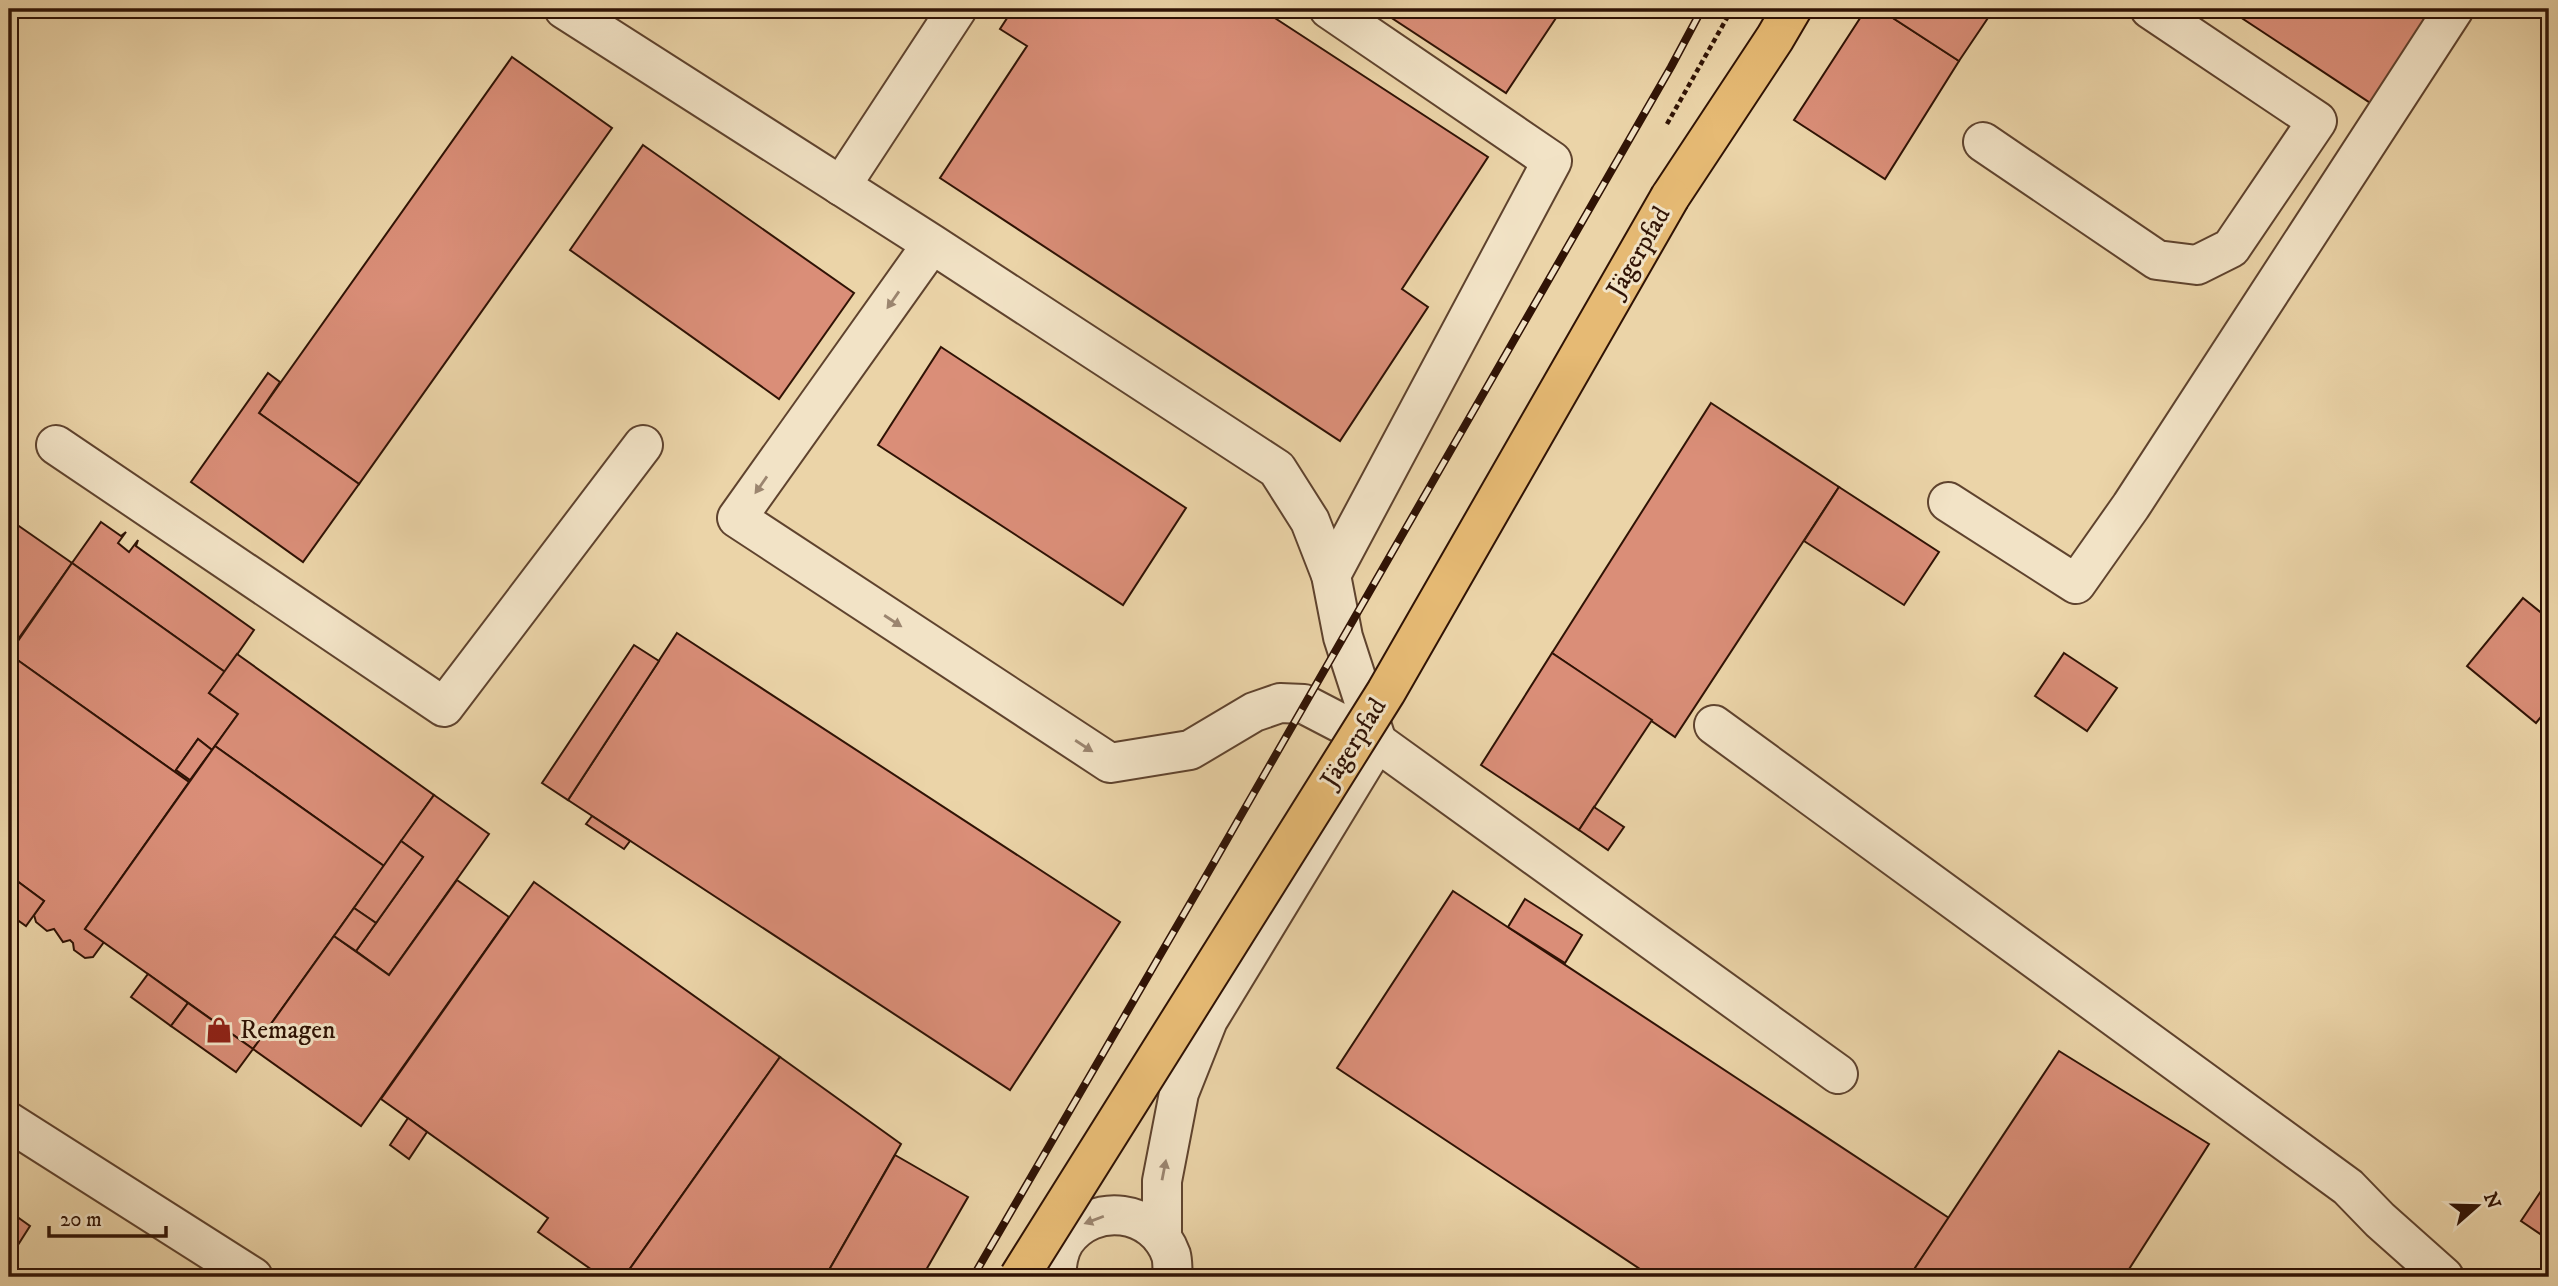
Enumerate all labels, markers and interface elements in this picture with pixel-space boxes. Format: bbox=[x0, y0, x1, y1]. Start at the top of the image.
street label: Jägerpfad bbox=[1599, 201, 1678, 305]
one-way arrow bbox=[886, 291, 900, 309]
one-way arrow bbox=[754, 476, 768, 494]
one-way arrow bbox=[884, 614, 903, 627]
street label: Jägerpfad bbox=[1313, 692, 1394, 796]
one-way arrow bbox=[1074, 739, 1093, 752]
place label: Remagen bbox=[240, 1014, 336, 1047]
shop icon: Remagen bbox=[204, 1015, 234, 1045]
one-way arrow bbox=[1159, 1159, 1170, 1181]
north arrow bbox=[2442, 1170, 2512, 1240]
text: N bbox=[2478, 1189, 2505, 1212]
scale bar bbox=[49, 1195, 166, 1239]
text: 20 m bbox=[60, 1207, 102, 1233]
one-way arrow bbox=[1084, 1214, 1105, 1225]

